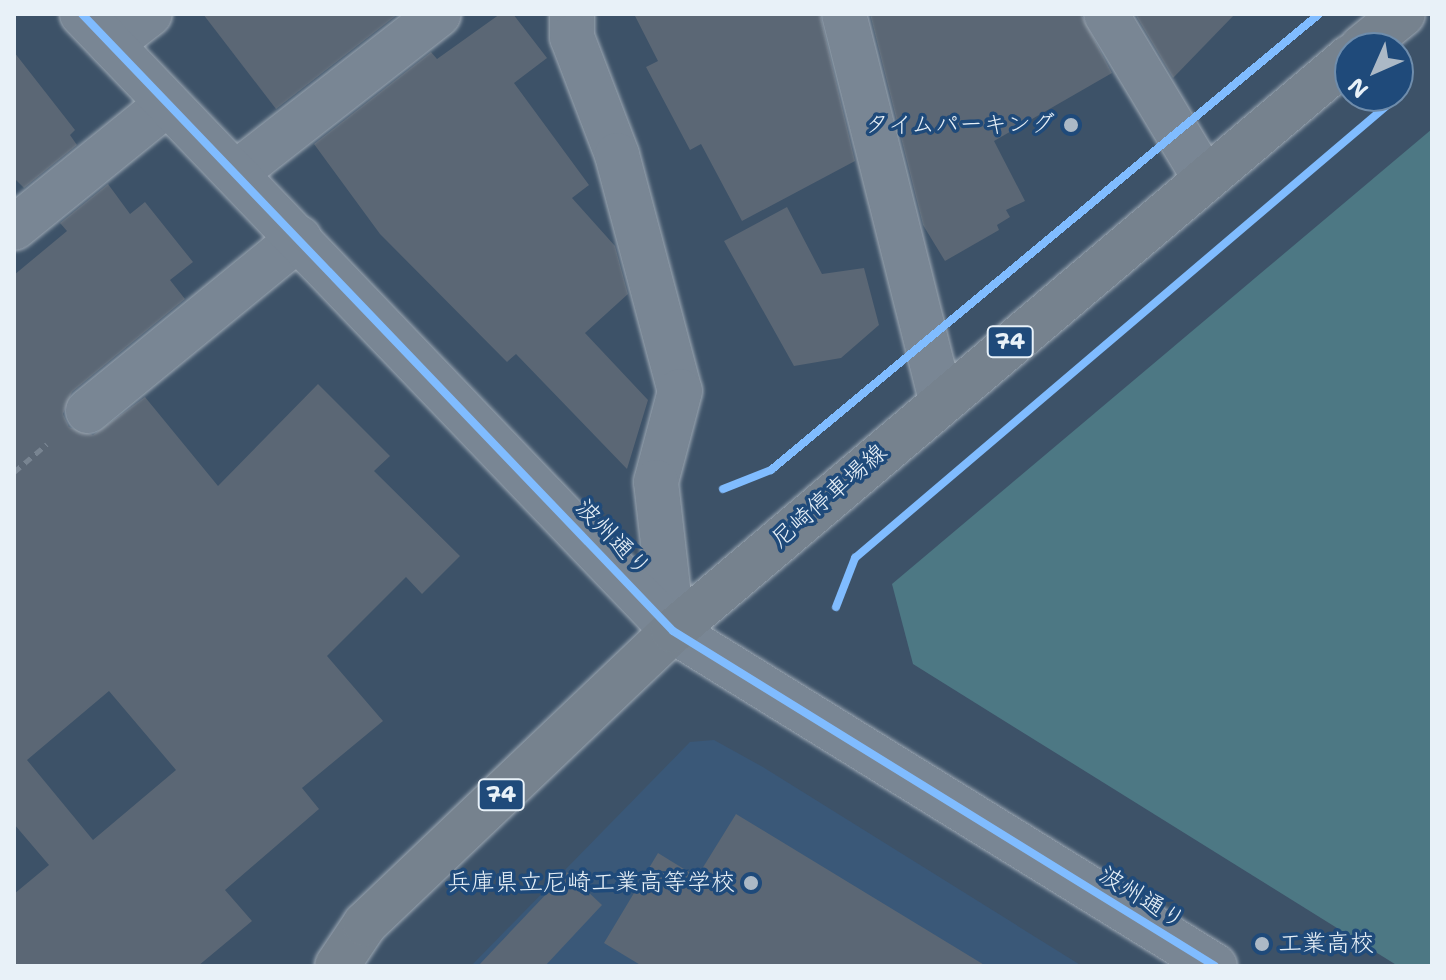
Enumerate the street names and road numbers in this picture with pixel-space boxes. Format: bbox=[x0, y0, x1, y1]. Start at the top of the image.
road number: 74 bbox=[986, 324, 1034, 360]
street label: 尼崎停車場線 bbox=[765, 438, 893, 554]
street label: 波州通り bbox=[569, 493, 657, 583]
road number: 74 bbox=[477, 777, 525, 813]
street label: 波州通り bbox=[1094, 860, 1190, 936]

